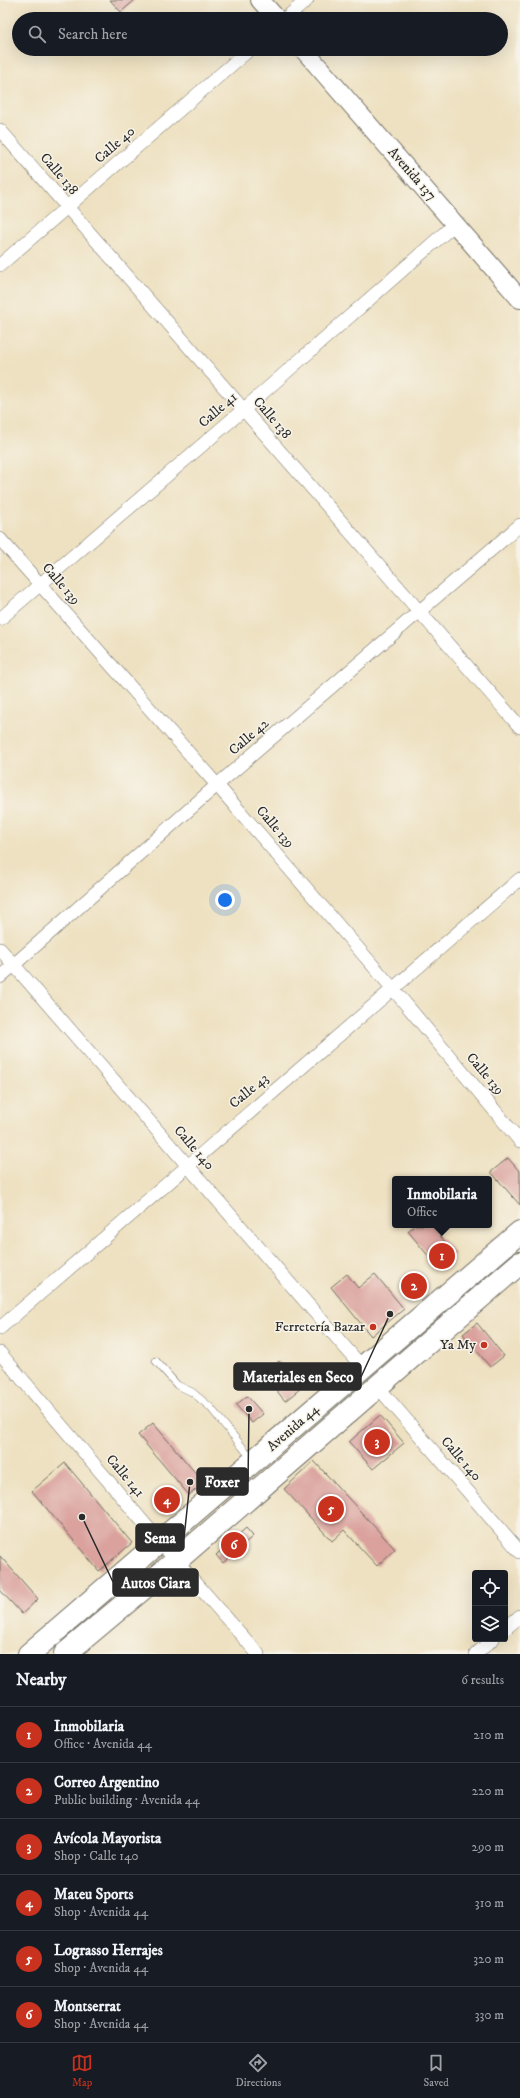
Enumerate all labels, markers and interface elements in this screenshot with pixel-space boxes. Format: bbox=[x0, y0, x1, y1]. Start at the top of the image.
search box bbox=[12, 12, 508, 56]
icon: search bbox=[26, 23, 48, 45]
text: Search here bbox=[58, 25, 127, 44]
street label: Calle 40 bbox=[91, 122, 139, 168]
street label: Avenida 137 bbox=[384, 144, 440, 204]
street label: Calle 138 bbox=[36, 149, 82, 199]
street label: Calle 41 bbox=[195, 388, 241, 432]
street label: Calle 138 bbox=[249, 393, 295, 443]
street label: Calle 139 bbox=[38, 559, 84, 609]
street label: Calle 42 bbox=[225, 715, 273, 759]
street label: Calle 139 bbox=[252, 802, 298, 852]
your location bbox=[215, 890, 235, 910]
street label: Calle 139 bbox=[462, 1049, 508, 1099]
street label: Calle 43 bbox=[226, 1069, 272, 1113]
street label: Calle 140 bbox=[170, 1122, 218, 1174]
popup bbox=[392, 1176, 492, 1228]
text: Inmobilaria bbox=[407, 1185, 477, 1204]
text: Office bbox=[407, 1204, 437, 1220]
pin: 1 bbox=[429, 1241, 455, 1271]
pin: 2 bbox=[401, 1271, 427, 1301]
place label: Ferretería Bazar bbox=[275, 1318, 366, 1336]
marker: Ferretería Bazar bbox=[368, 1322, 378, 1332]
place label: Ya My bbox=[440, 1336, 476, 1354]
marker: Ya My bbox=[479, 1340, 489, 1350]
callout: Materiales en Seco bbox=[234, 1363, 361, 1390]
text: Materiales en Seco bbox=[243, 1368, 354, 1387]
street label: Avenida 44 bbox=[263, 1400, 324, 1456]
pin: 3 bbox=[364, 1427, 390, 1457]
street label: Calle 140 bbox=[437, 1433, 485, 1485]
street label: Calle 141 bbox=[102, 1451, 148, 1501]
callout: Foxer bbox=[197, 1468, 248, 1495]
text: Foxer bbox=[204, 1473, 240, 1492]
pin: 4 bbox=[154, 1485, 180, 1515]
pin: 5 bbox=[318, 1494, 344, 1524]
callout: Sema bbox=[136, 1524, 184, 1551]
text: Sema bbox=[144, 1529, 176, 1548]
pin: 6 bbox=[221, 1530, 247, 1560]
callout: Autos Ciara bbox=[113, 1569, 198, 1596]
map controls bbox=[472, 1570, 508, 1642]
button: locate bbox=[472, 1570, 508, 1606]
text: Autos Ciara bbox=[120, 1574, 191, 1593]
button: layers bbox=[472, 1606, 508, 1642]
text: Nearby bbox=[16, 1669, 66, 1691]
text: 6 results bbox=[461, 1672, 504, 1688]
text: Inmobilaria bbox=[54, 1717, 124, 1736]
text: 1 bbox=[27, 1727, 31, 1743]
text: 210 m bbox=[473, 1727, 504, 1743]
text: Office · Avenida 44 bbox=[54, 1736, 152, 1752]
text: Correo Argentino bbox=[54, 1773, 159, 1792]
text: 2 bbox=[26, 1783, 32, 1799]
text: 220 m bbox=[472, 1783, 504, 1799]
text: Public building · Avenida 44 bbox=[54, 1792, 200, 1808]
text: Avícola Mayorista bbox=[54, 1829, 161, 1848]
text: 3 bbox=[27, 1839, 31, 1855]
text: 290 m bbox=[472, 1839, 504, 1855]
text: Shop · Calle 140 bbox=[54, 1848, 139, 1864]
text: Mateu Sports bbox=[54, 1885, 134, 1904]
text: 4 bbox=[25, 1895, 33, 1911]
text: 310 m bbox=[475, 1895, 504, 1911]
text: Shop · Avenida 44 bbox=[54, 1904, 148, 1920]
text: Lograsso Herrajes bbox=[54, 1941, 163, 1960]
text: 5 bbox=[26, 1951, 32, 1967]
text: 320 m bbox=[473, 1951, 504, 1967]
text: Shop · Avenida 44 bbox=[54, 1960, 148, 1976]
text: Montserrat bbox=[54, 1997, 121, 2016]
text: 6 bbox=[26, 2007, 32, 2023]
text: 330 m bbox=[475, 2007, 504, 2023]
text: Shop · Avenida 44 bbox=[54, 2016, 148, 2032]
tab: Map bbox=[71, 2052, 93, 2090]
tab: Directions bbox=[236, 2052, 281, 2090]
tab: Saved bbox=[424, 2052, 449, 2090]

